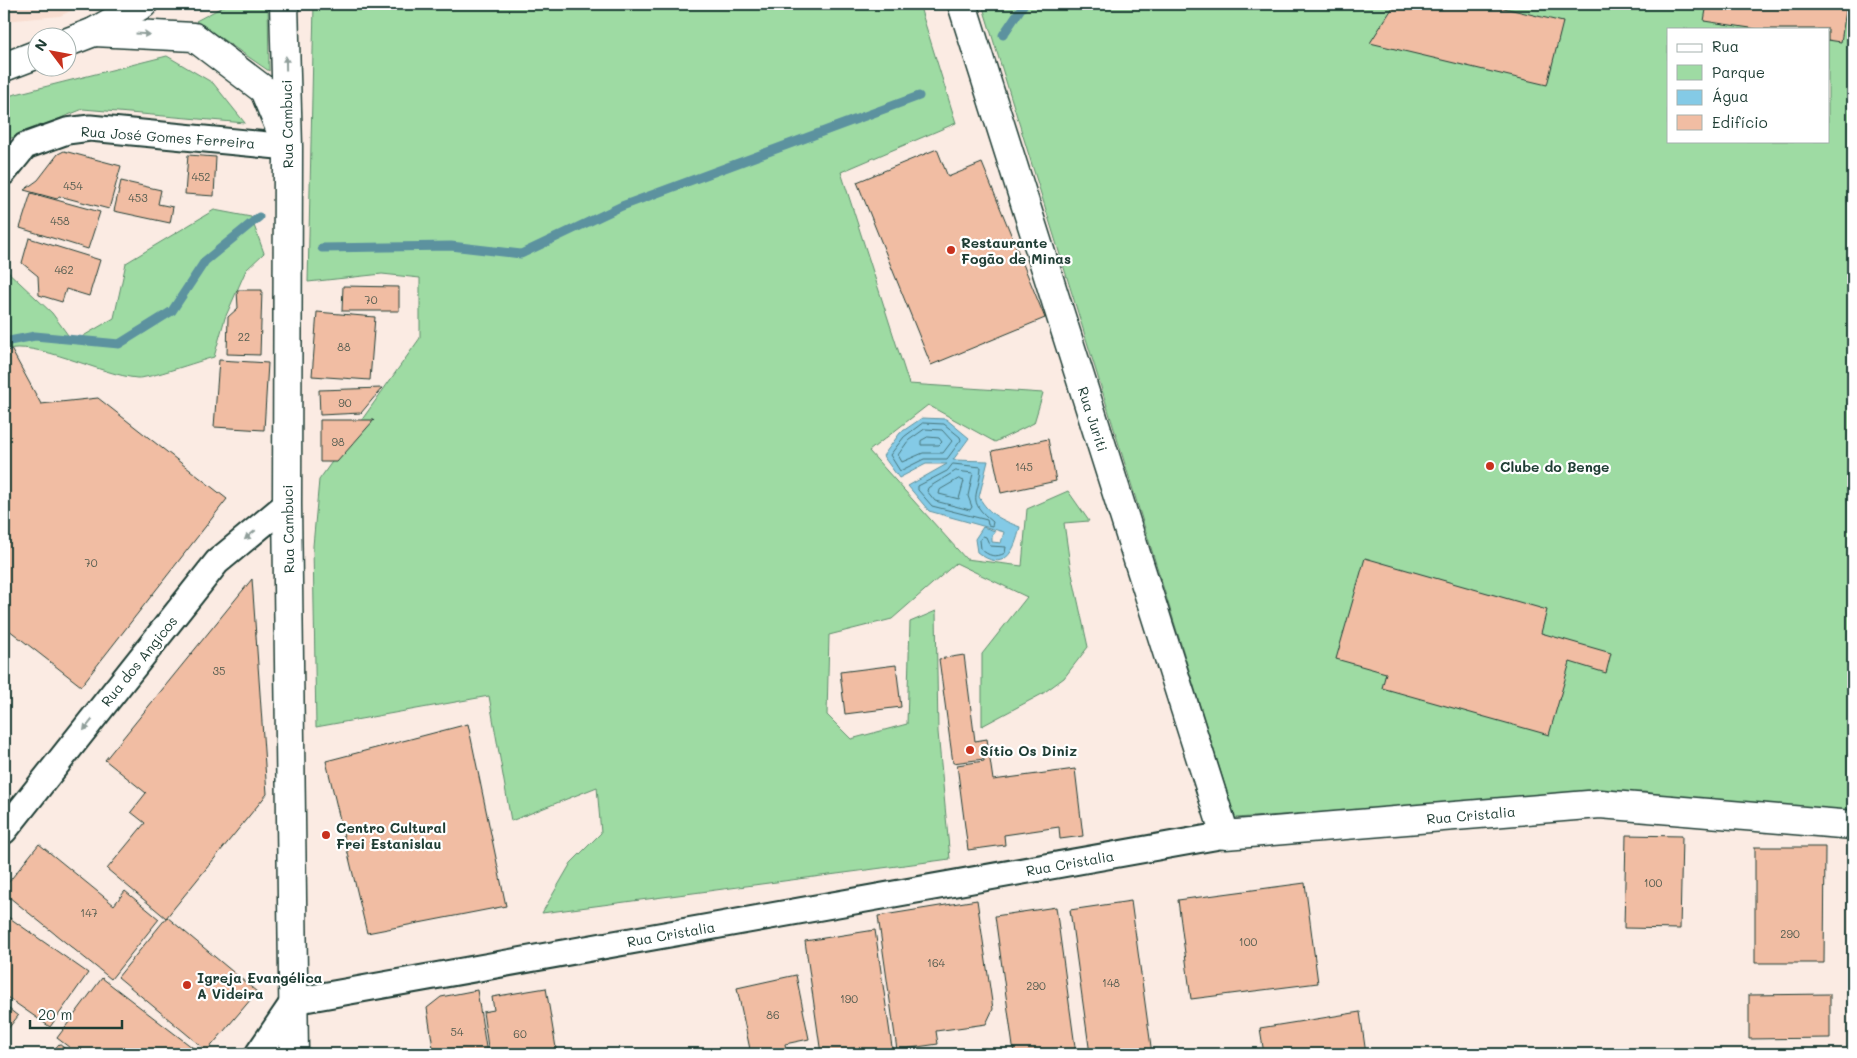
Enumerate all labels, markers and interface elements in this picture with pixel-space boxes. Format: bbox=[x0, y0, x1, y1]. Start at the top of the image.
north arrow bbox=[28, 28, 78, 78]
legend bbox=[1667, 28, 1830, 142]
one-way arrow bbox=[135, 31, 151, 39]
text: N bbox=[30, 35, 51, 54]
text: Rua bbox=[1712, 36, 1739, 56]
one-way arrow bbox=[281, 55, 289, 71]
text: Parque bbox=[1712, 62, 1765, 82]
street label: Rua Cambuci bbox=[277, 79, 297, 169]
text: Água bbox=[1712, 86, 1749, 106]
text: Edifício bbox=[1712, 112, 1768, 132]
street label: Rua José Gomes Ferreira bbox=[80, 121, 256, 153]
house number: 452 bbox=[192, 169, 211, 184]
house number: 454 bbox=[63, 178, 83, 193]
house number: 453 bbox=[128, 190, 148, 205]
house number: 458 bbox=[50, 213, 70, 228]
place label: Restaurante Fogão de Minas bbox=[961, 233, 1071, 268]
marker: Restaurante Fogão de Minas bbox=[945, 244, 957, 256]
house number: 462 bbox=[54, 262, 74, 277]
house number: 70 bbox=[365, 292, 378, 307]
house number: 22 bbox=[238, 329, 250, 344]
house number: 88 bbox=[337, 339, 351, 354]
street label: Rua Juriti bbox=[1074, 384, 1112, 454]
house number: 90 bbox=[338, 395, 352, 410]
house number: 98 bbox=[331, 434, 345, 449]
place label: Clube do Benge bbox=[1500, 457, 1609, 476]
house number: 145 bbox=[1015, 459, 1033, 474]
marker: Clube do Benge bbox=[1484, 460, 1496, 472]
street label: Rua Cambuci bbox=[278, 484, 298, 574]
one-way arrow bbox=[243, 530, 256, 541]
house number: 70 bbox=[85, 555, 98, 570]
street label: Rua dos Angicos bbox=[97, 612, 181, 710]
house number: 35 bbox=[213, 663, 225, 678]
one-way arrow bbox=[82, 718, 93, 731]
place label: Sítio Os Diniz bbox=[980, 741, 1077, 760]
marker: Sítio Os Diniz bbox=[964, 744, 976, 756]
street label: Rua Cristalia bbox=[1426, 802, 1516, 828]
place label: Centro Cultural Frei Estanislau bbox=[336, 818, 446, 853]
marker: Centro Cultural Frei Estanislau bbox=[320, 829, 332, 841]
street label: Rua Cristalia bbox=[1024, 846, 1116, 880]
house number: 100 bbox=[1644, 875, 1662, 890]
house number: 147 bbox=[80, 905, 98, 920]
street label: Rua Cristalia bbox=[625, 917, 717, 951]
house number: 290 bbox=[1780, 926, 1800, 941]
house number: 100 bbox=[1239, 934, 1257, 949]
house number: 164 bbox=[927, 955, 946, 970]
place label: Igreja Evangélica A Videira bbox=[197, 968, 323, 1003]
house number: 148 bbox=[1102, 975, 1120, 990]
house number: 290 bbox=[1026, 978, 1046, 993]
marker: Igreja Evangélica A Videira bbox=[181, 979, 193, 991]
house number: 190 bbox=[840, 991, 858, 1006]
scale bar bbox=[30, 998, 122, 1030]
text: 20 m bbox=[38, 1004, 72, 1024]
house number: 86 bbox=[766, 1007, 780, 1022]
house number: 54 bbox=[451, 1024, 464, 1039]
house number: 60 bbox=[513, 1026, 527, 1041]

